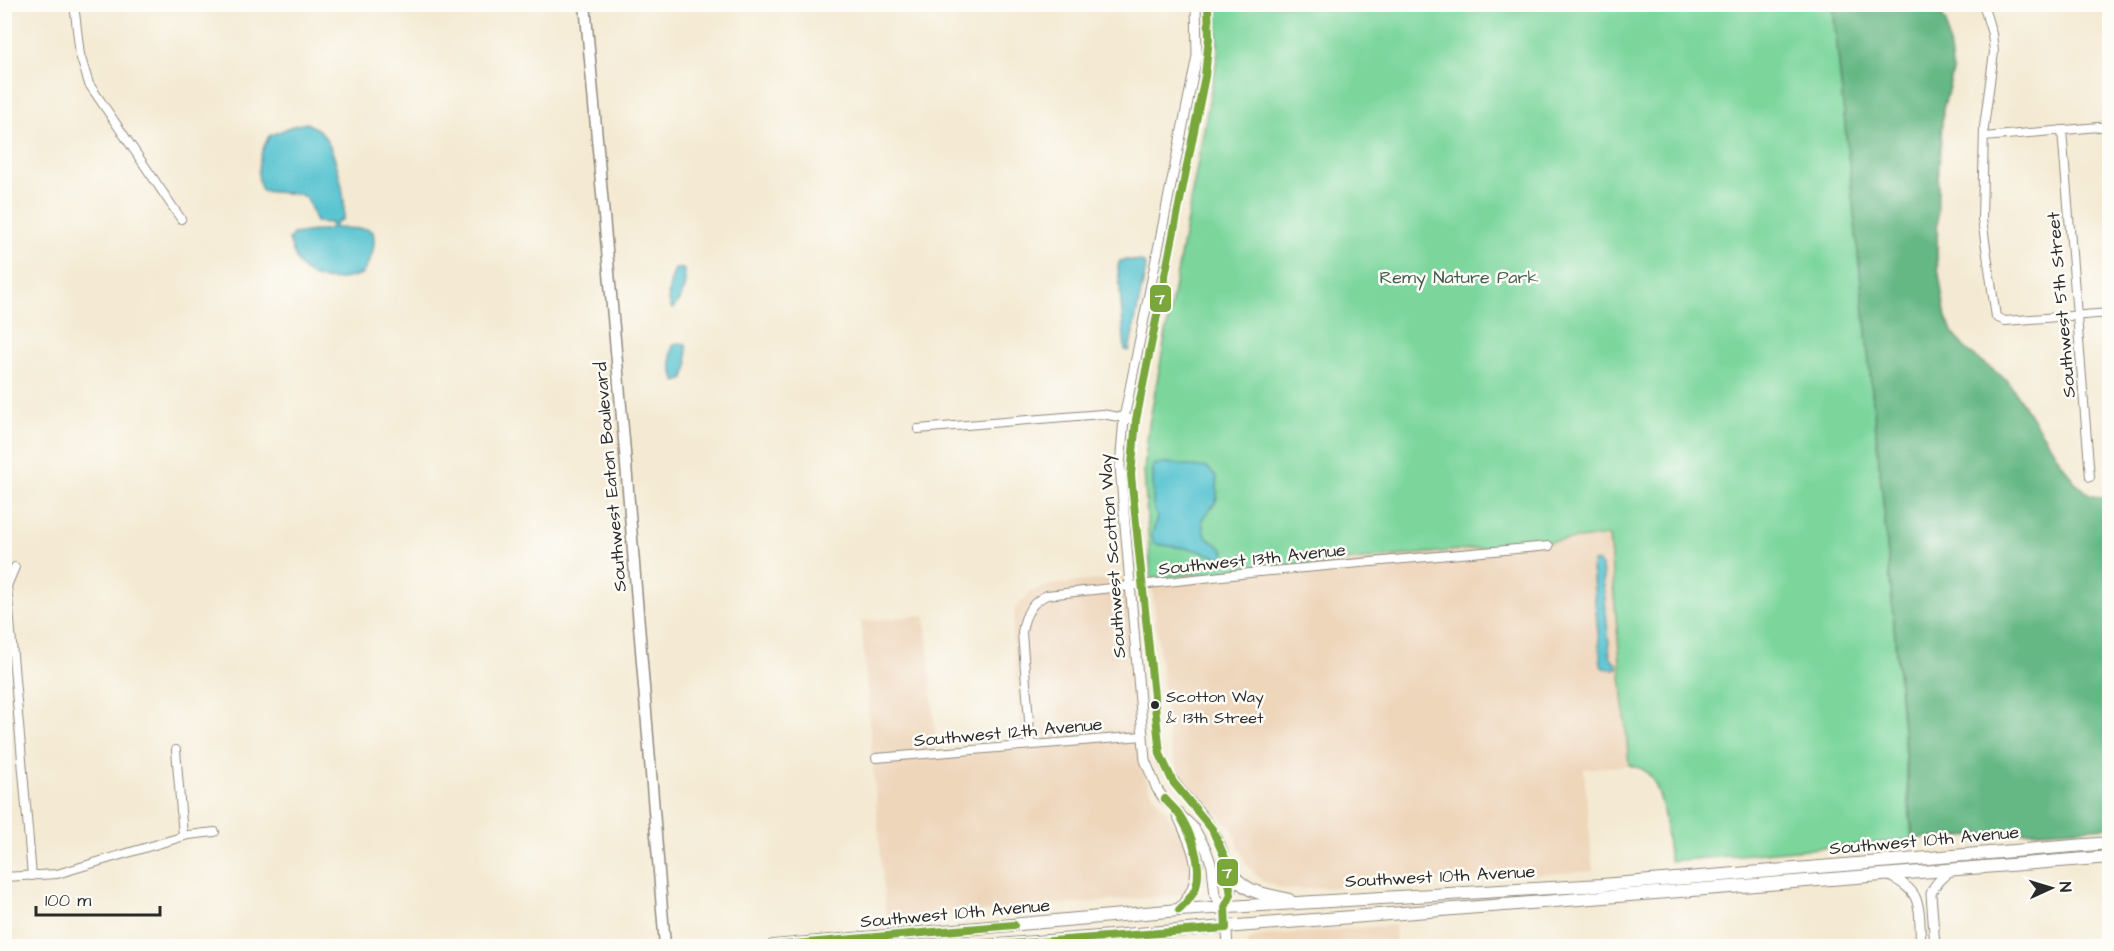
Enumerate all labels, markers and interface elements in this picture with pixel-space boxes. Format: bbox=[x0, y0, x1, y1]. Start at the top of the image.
street label: Southwest 5th Street bbox=[2041, 210, 2082, 399]
park label: Remy Nature Park bbox=[1379, 265, 1539, 291]
line badge: 7 bbox=[1149, 284, 1172, 313]
text: 7 bbox=[1154, 288, 1165, 310]
street label: Southwest Eaton Boulevard bbox=[588, 361, 633, 593]
street label: Southwest Scotton Way bbox=[1093, 453, 1133, 659]
street label: Southwest 13th Avenue bbox=[1157, 537, 1347, 582]
place label: Scotton Way & 13th Street bbox=[1166, 686, 1264, 729]
marker: Scotton Way & 13th Street bbox=[1149, 699, 1161, 711]
street label: Southwest 12th Avenue bbox=[913, 712, 1104, 753]
street label: Southwest 10th Avenue bbox=[1828, 820, 2020, 861]
line badge: 7 bbox=[1216, 858, 1239, 887]
north arrow bbox=[2021, 858, 2081, 918]
street label: Southwest 10th Avenue bbox=[1344, 859, 1536, 894]
text: 7 bbox=[1221, 862, 1232, 884]
scale bar bbox=[36, 879, 160, 917]
text: N bbox=[2054, 881, 2076, 893]
text: 100 m bbox=[45, 888, 91, 913]
street label: Southwest 10th Avenue bbox=[859, 893, 1051, 934]

